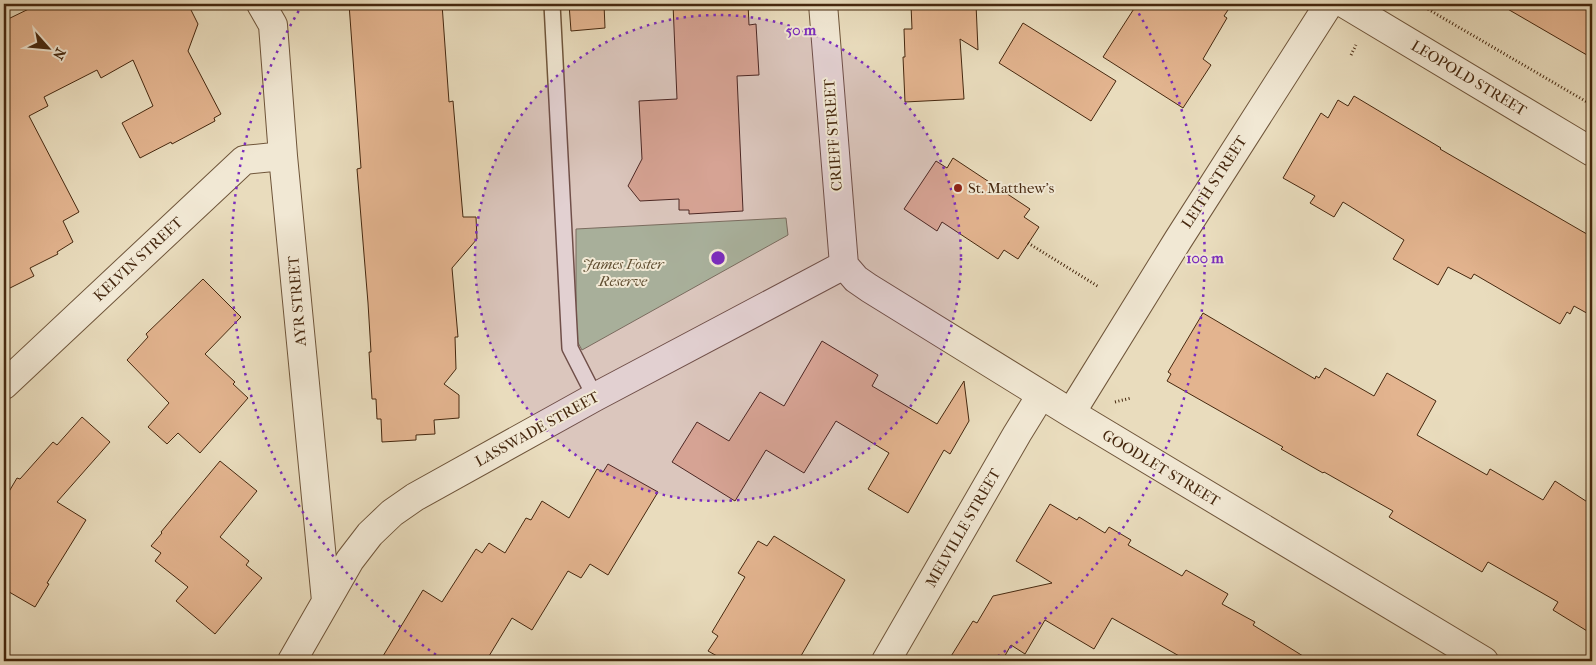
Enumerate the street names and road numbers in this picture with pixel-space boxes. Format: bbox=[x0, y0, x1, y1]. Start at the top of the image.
street label: LEOPOLD STREET bbox=[1408, 36, 1531, 120]
street label: CRIEFF STREET bbox=[820, 77, 846, 192]
street label: LEITH STREET bbox=[1177, 132, 1251, 232]
street label: KELVIN STREET bbox=[90, 212, 187, 305]
street label: AYR STREET bbox=[284, 254, 310, 348]
street label: LASSWADE STREET bbox=[472, 387, 603, 471]
street label: GOODLET STREET bbox=[1099, 426, 1224, 511]
street label: MELVILLE STREET bbox=[922, 465, 1005, 591]

